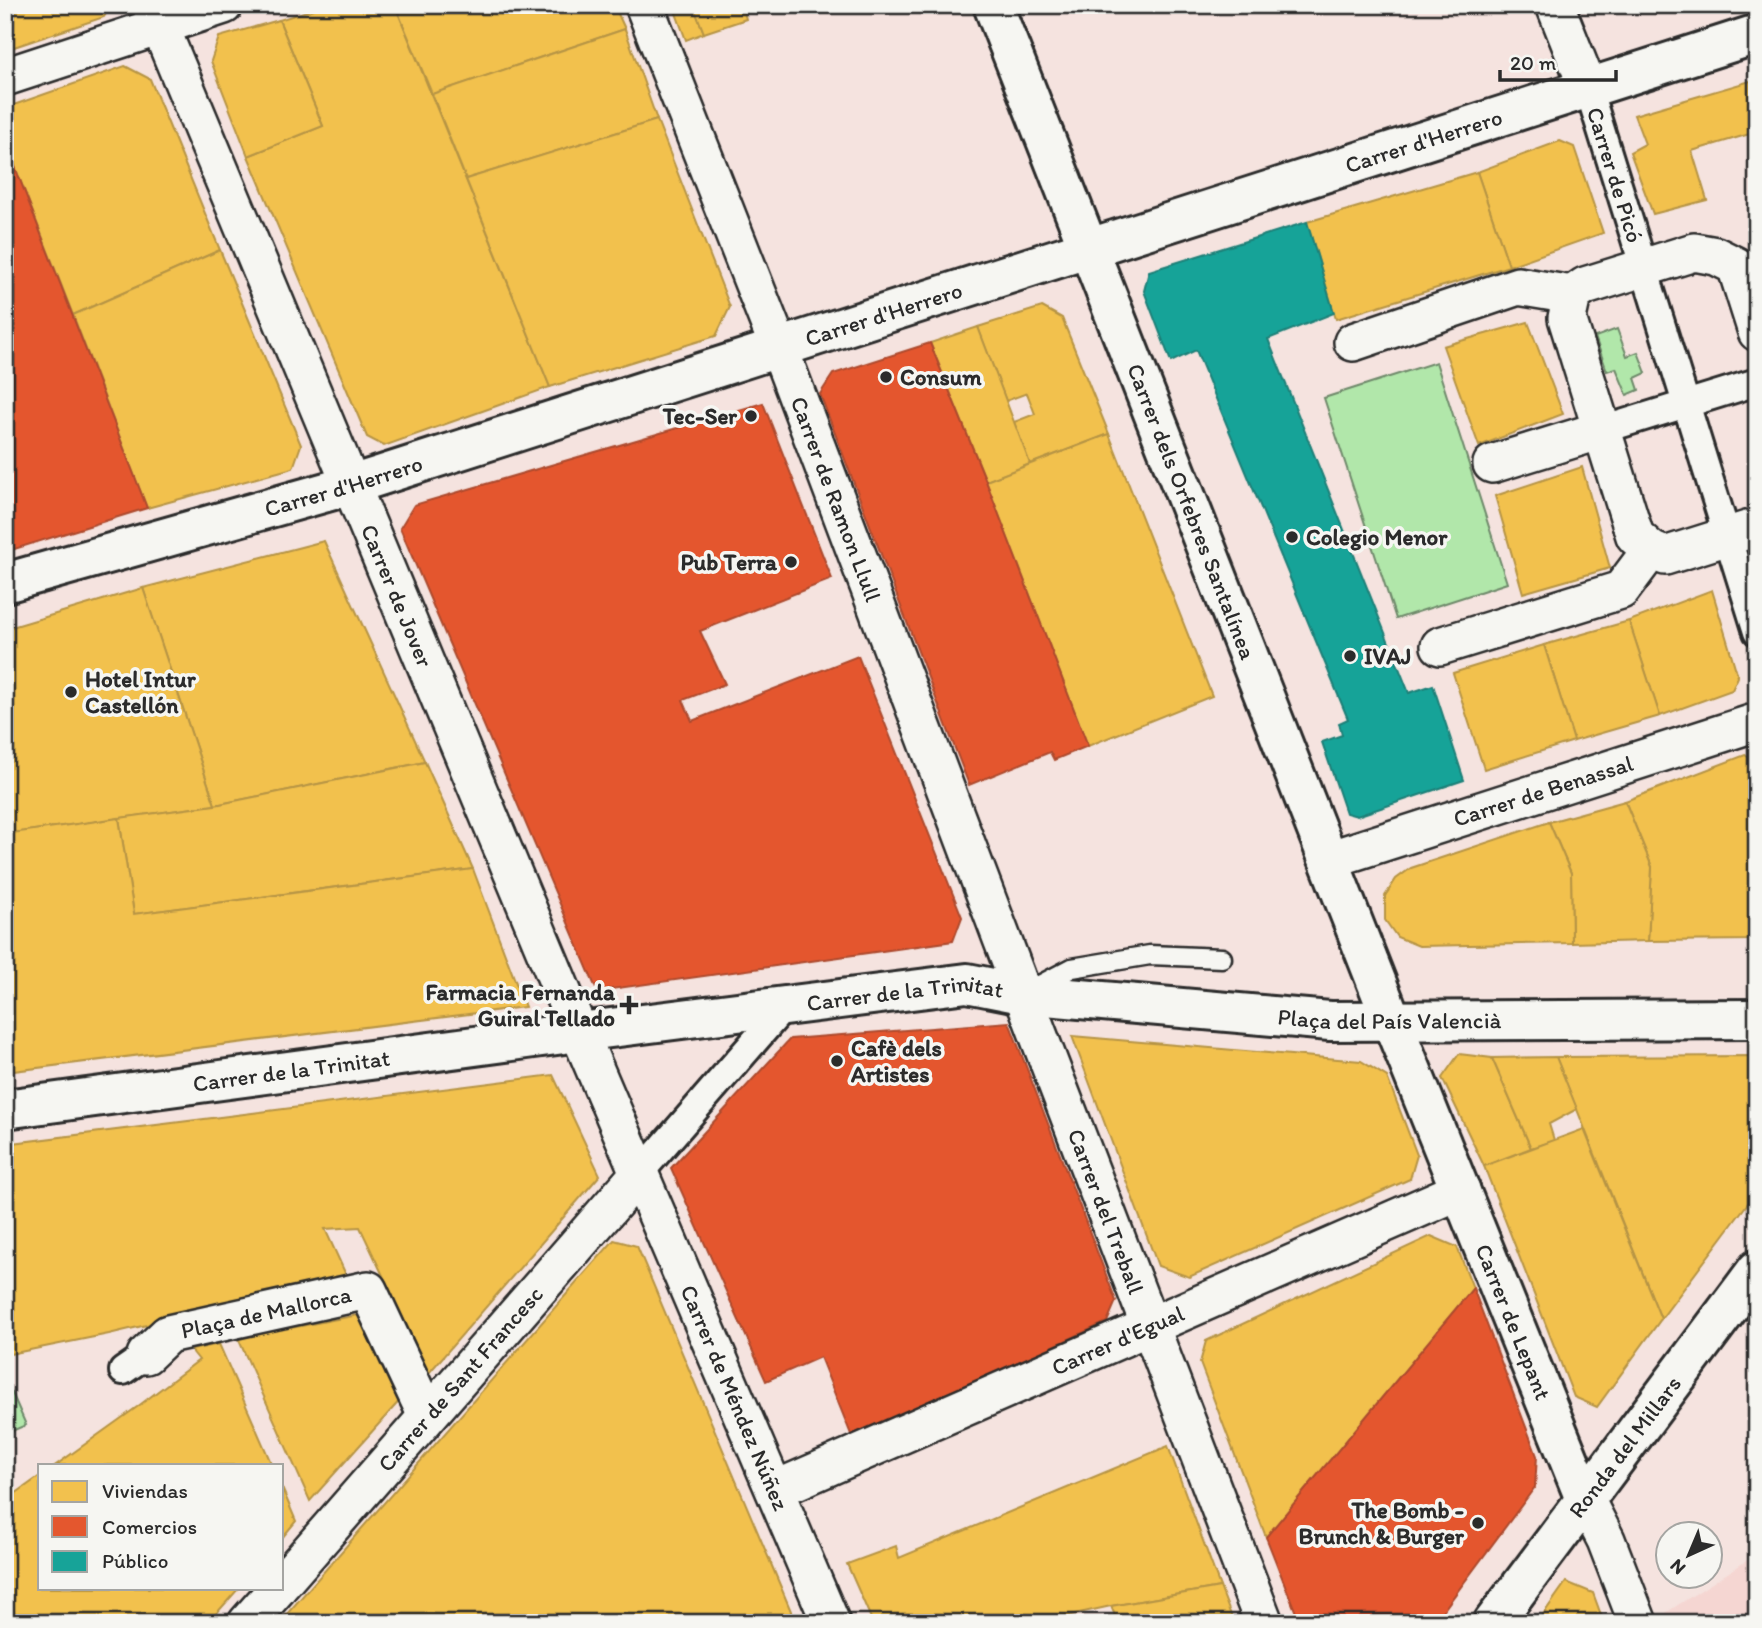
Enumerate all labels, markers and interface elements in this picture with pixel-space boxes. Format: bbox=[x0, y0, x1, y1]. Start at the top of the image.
scale bar bbox=[1500, 38, 1615, 82]
text: 20 m bbox=[1510, 50, 1557, 75]
street label: Carrer d'Herrero bbox=[1341, 103, 1506, 179]
street label: Carrer de Picó bbox=[1581, 104, 1649, 246]
street label: Carrer d'Herrero bbox=[802, 276, 966, 352]
street label: Carrer dels Orfebres Santalínea bbox=[1121, 359, 1262, 663]
place label: Consum bbox=[900, 363, 982, 391]
marker: Consum bbox=[878, 369, 894, 385]
street label: Carrer de Ramon Llull bbox=[785, 392, 888, 606]
place label: Tec-Ser bbox=[662, 402, 737, 430]
marker: Tec-Ser bbox=[743, 408, 759, 424]
street label: Carrer d'Herrero bbox=[261, 449, 426, 523]
street label: Carrer de Jover bbox=[355, 520, 439, 671]
place label: Colegio Menor bbox=[1306, 523, 1448, 551]
marker: Colegio Menor bbox=[1284, 529, 1300, 545]
place label: Pub Terra bbox=[680, 548, 778, 576]
marker: Pub Terra bbox=[783, 554, 799, 570]
place label: IVAJ bbox=[1364, 642, 1411, 670]
marker: IVAJ bbox=[1342, 648, 1358, 664]
place label: Hotel Intur Castellón bbox=[85, 665, 196, 719]
marker: Hotel Intur Castellón bbox=[63, 684, 79, 700]
street label: Carrer de Benassal bbox=[1450, 749, 1637, 833]
street label: Carrer de la Trinitat bbox=[805, 969, 1006, 1017]
place label: Farmacia Fernanda Guiral Tellado bbox=[425, 978, 616, 1032]
marker: Farmacia Fernanda Guiral Tellado bbox=[621, 997, 637, 1013]
street label: Plaça del País Valencià bbox=[1276, 1002, 1502, 1035]
place label: Cafè dels Artistes bbox=[850, 1034, 942, 1088]
street label: Carrer de la Trinitat bbox=[191, 1043, 392, 1098]
marker: Cafè dels Artistes bbox=[829, 1053, 845, 1069]
street label: Carrer del Treball bbox=[1062, 1125, 1151, 1299]
street label: Carrer de Lepant bbox=[1469, 1240, 1557, 1404]
street label: Plaça de Mallorca bbox=[178, 1280, 354, 1345]
street label: Carrer de Sant Francesc bbox=[372, 1280, 549, 1477]
street label: Carrer de Méndez Núñez bbox=[675, 1281, 795, 1515]
street label: Carrer d'Egual bbox=[1047, 1299, 1189, 1381]
street label: Ronda del Millars bbox=[1563, 1370, 1687, 1523]
legend bbox=[38, 1464, 284, 1590]
text: Viviendas bbox=[102, 1478, 188, 1503]
place label: The Bomb - Brunch & Burger bbox=[1299, 1496, 1465, 1550]
text: Comercios bbox=[102, 1514, 197, 1539]
marker: The Bomb - Brunch & Burger bbox=[1470, 1515, 1486, 1531]
north arrow bbox=[1654, 1520, 1724, 1590]
text: Público bbox=[102, 1548, 168, 1573]
text: N bbox=[1665, 1554, 1690, 1580]

